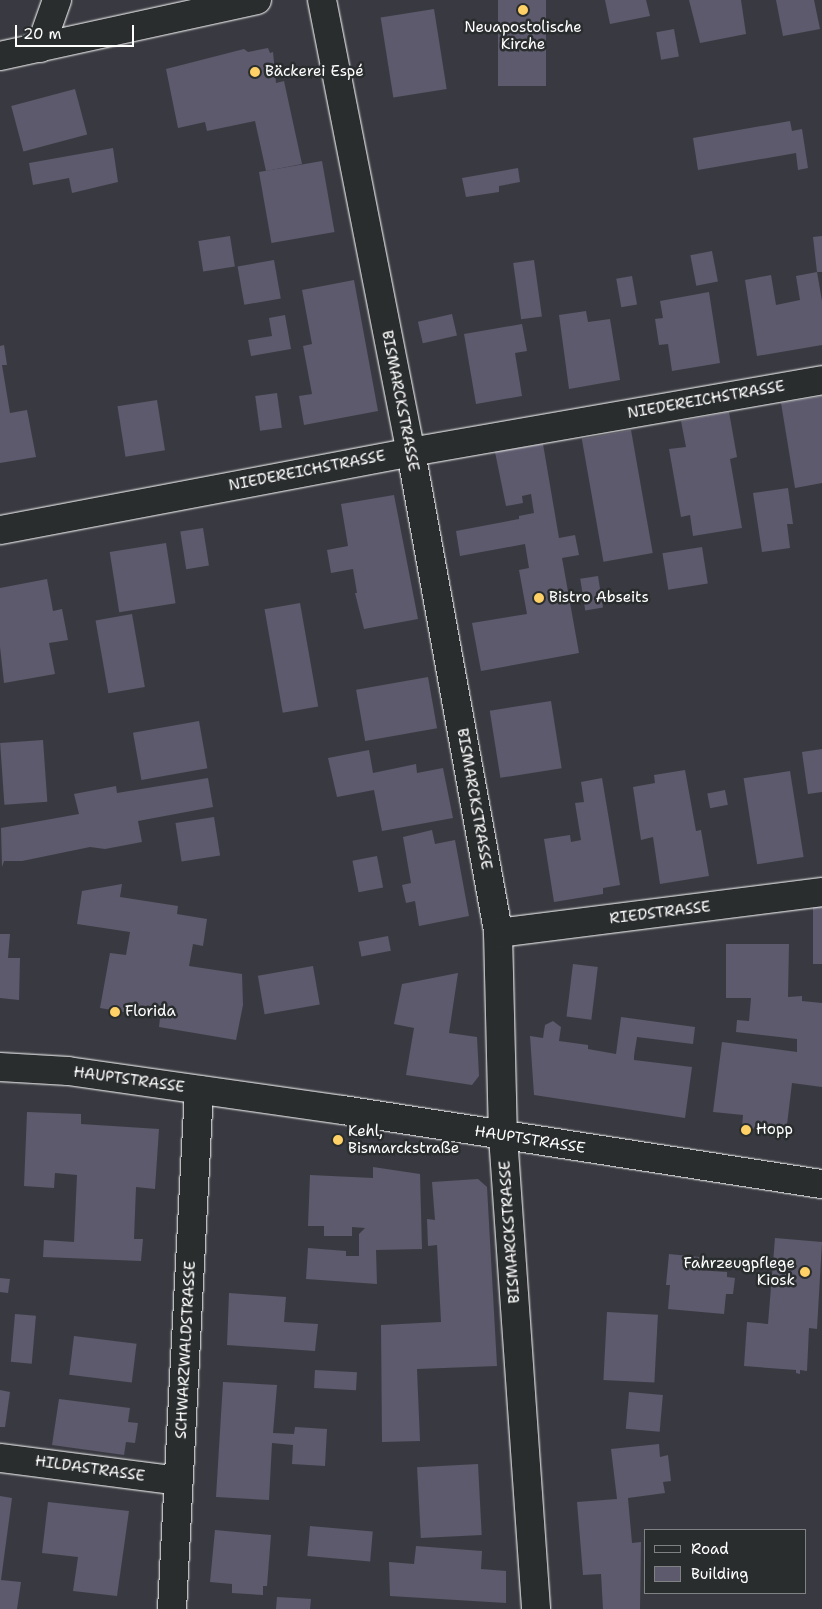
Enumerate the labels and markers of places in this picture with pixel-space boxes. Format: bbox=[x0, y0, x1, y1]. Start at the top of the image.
marker: Neuapostolische Kirche bbox=[517, 4, 529, 16]
place label: Neuapostolische Kirche bbox=[464, 18, 582, 53]
place label: Bäckerei Espé bbox=[265, 63, 364, 81]
marker: Bäckerei Espé bbox=[249, 66, 261, 78]
place label: Bistro Abseits bbox=[549, 589, 649, 607]
marker: Bistro Abseits bbox=[533, 592, 545, 604]
place label: Florida bbox=[125, 1003, 176, 1021]
marker: Florida bbox=[109, 1006, 121, 1018]
place label: Hopp bbox=[756, 1121, 793, 1139]
place label: Kehl, Bismarckstraße bbox=[348, 1122, 459, 1157]
marker: Hopp bbox=[740, 1124, 752, 1136]
marker: Kehl, Bismarckstraße bbox=[332, 1134, 344, 1146]
place label: Fahrzeugpflege Kiosk bbox=[683, 1254, 795, 1289]
marker: Fahrzeugpflege Kiosk bbox=[799, 1266, 811, 1278]

